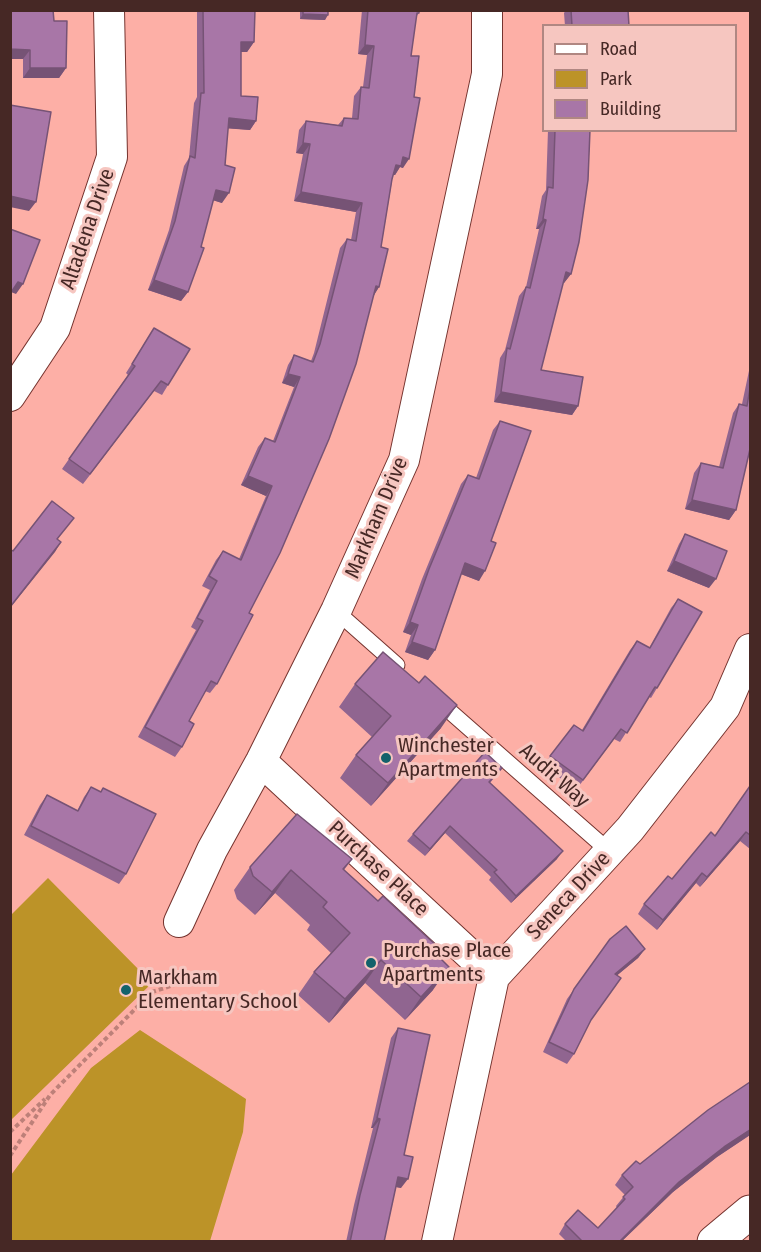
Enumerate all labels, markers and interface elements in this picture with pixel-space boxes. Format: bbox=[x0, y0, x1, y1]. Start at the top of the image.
legend bbox=[542, 24, 737, 132]
text: Road bbox=[600, 38, 637, 60]
text: Park bbox=[600, 68, 632, 90]
text: Building bbox=[600, 98, 661, 120]
street label: Altadena Drive bbox=[56, 165, 120, 293]
street label: Markham Drive bbox=[340, 454, 414, 582]
place label: Winchester Apartments bbox=[398, 733, 498, 783]
street label: Audit Way bbox=[514, 739, 594, 813]
marker: Winchester Apartments bbox=[379, 751, 393, 765]
street label: Purchase Place bbox=[323, 816, 433, 922]
street label: Seneca Drive bbox=[522, 847, 616, 945]
place label: Purchase Place Apartments bbox=[383, 938, 511, 988]
marker: Purchase Place Apartments bbox=[364, 956, 378, 970]
place label: Markham Elementary School bbox=[138, 965, 298, 1015]
marker: Markham Elementary School bbox=[119, 983, 133, 997]

